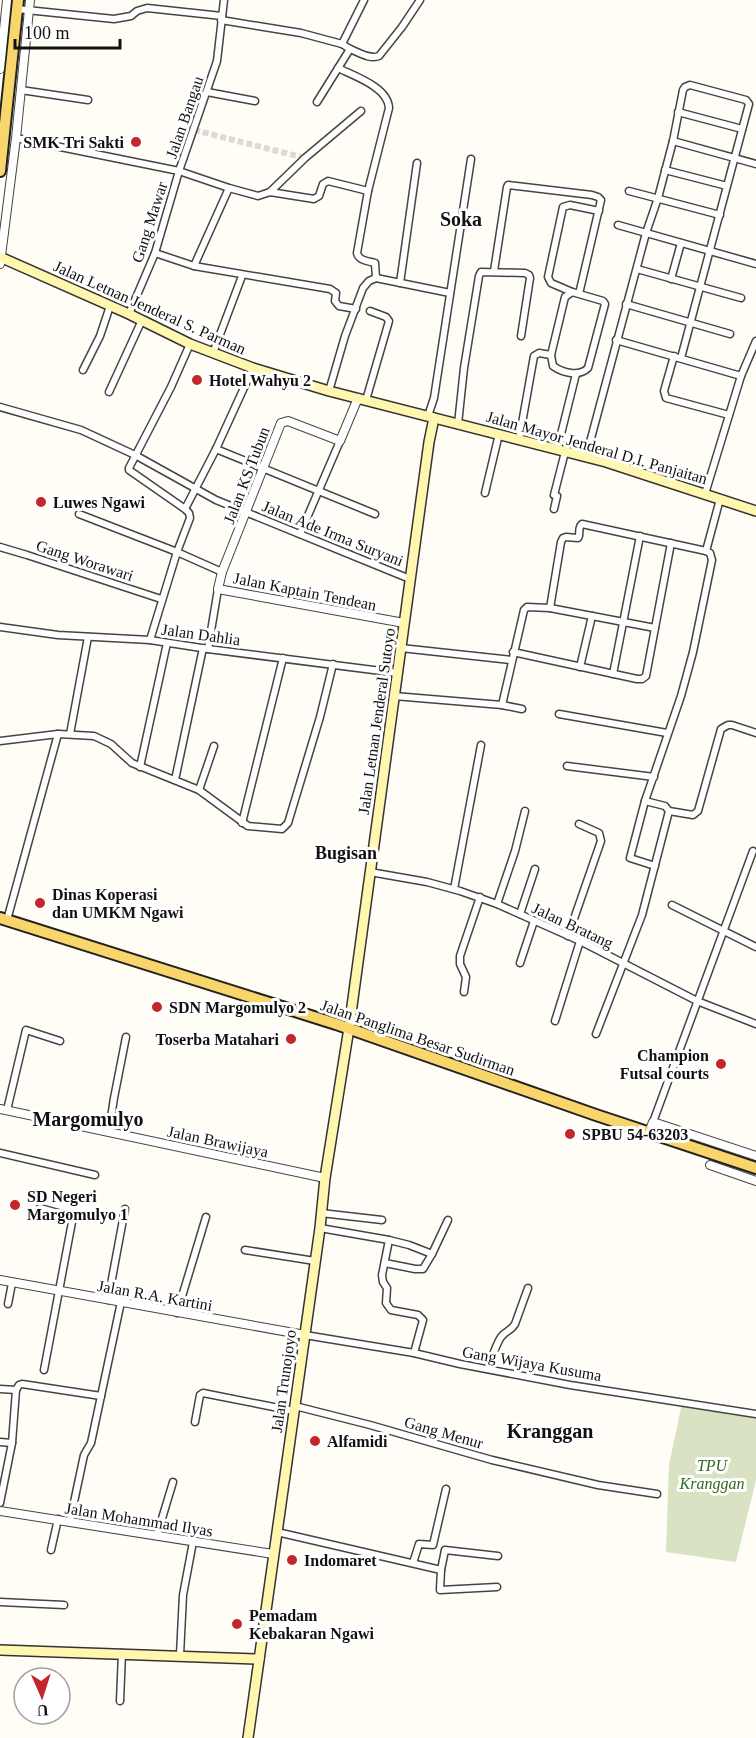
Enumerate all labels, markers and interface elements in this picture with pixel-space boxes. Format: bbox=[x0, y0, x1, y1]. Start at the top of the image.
scale bar bbox=[15, 12, 120, 50]
text: 100 m bbox=[24, 23, 70, 43]
street label: Jalan Bangau bbox=[162, 74, 207, 161]
place label: SMK Tri Sakti bbox=[23, 134, 125, 151]
marker: SMK Tri Sakti bbox=[129, 135, 143, 149]
street label: Gang Mawar bbox=[128, 179, 172, 265]
district label: Soka bbox=[440, 208, 482, 230]
street label: Jalan Letnan Jenderal S. Parman bbox=[51, 257, 248, 358]
place label: Hotel Wahyu 2 bbox=[209, 372, 311, 390]
marker: Hotel Wahyu 2 bbox=[190, 373, 204, 387]
street label: Jalan Mayor Jenderal D.I. Panjaitan bbox=[484, 408, 709, 488]
street label: Jalan KS Tubun bbox=[220, 424, 273, 526]
place label: Luwes Ngawi bbox=[53, 494, 146, 512]
marker: Luwes Ngawi bbox=[34, 495, 48, 509]
street label: Jalan Ade Irma Suryani bbox=[259, 497, 406, 571]
street label: Gang Worawari bbox=[34, 537, 136, 585]
street label: Jalan Kaptain Tendean bbox=[232, 569, 378, 615]
street label: Jalan Dahlia bbox=[160, 621, 241, 648]
street label: Jalan Letnan Jenderal Sutoyo bbox=[355, 627, 399, 815]
district label: Bugisan bbox=[315, 843, 377, 863]
place label: Dinas Koperasi dan UMKM Ngawi bbox=[52, 886, 184, 922]
marker: Dinas Koperasi dan UMKM Ngawi bbox=[33, 896, 47, 910]
street label: Jalan Bratang bbox=[529, 899, 616, 953]
street label: Jalan Panglima Besar Sudirman bbox=[318, 996, 517, 1080]
place label: SDN Margomulyo 2 bbox=[169, 999, 306, 1017]
marker: SDN Margomulyo 2 bbox=[150, 1000, 164, 1014]
place label: Toserba Matahari bbox=[156, 1031, 280, 1048]
marker: Toserba Matahari bbox=[284, 1032, 298, 1046]
place label: Champion Futsal courts bbox=[620, 1047, 709, 1082]
marker: Champion Futsal courts bbox=[714, 1057, 728, 1071]
district label: Margomulyo bbox=[32, 1108, 144, 1131]
street label: Jalan Brawijaya bbox=[166, 1123, 270, 1161]
place label: SPBU 54-63203 bbox=[582, 1126, 688, 1143]
marker: SPBU 54-63203 bbox=[563, 1127, 577, 1141]
place label: SD Negeri Margomulyo 1 bbox=[27, 1188, 128, 1224]
marker: SD Negeri Margomulyo 1 bbox=[8, 1198, 22, 1212]
street label: Jalan R.A. Kartini bbox=[96, 1277, 214, 1314]
street label: Jalan Trunojoyo bbox=[268, 1329, 300, 1434]
street label: Gang Wijaya Kusuma bbox=[461, 1343, 603, 1385]
street label: Gang Menur bbox=[402, 1413, 486, 1453]
district label: Kranggan bbox=[507, 1420, 593, 1443]
place label: Alfamidi bbox=[327, 1433, 388, 1450]
marker: Alfamidi bbox=[308, 1434, 322, 1448]
park label: TPU Kranggan bbox=[679, 1457, 744, 1493]
street label: Jalan Mohammad Ilyas bbox=[64, 1499, 214, 1541]
place label: Indomaret bbox=[304, 1552, 377, 1569]
marker: Indomaret bbox=[285, 1553, 299, 1567]
place label: Pemadam Kebakaran Ngawi bbox=[249, 1607, 374, 1643]
marker: Pemadam Kebakaran Ngawi bbox=[230, 1617, 244, 1631]
north arrow bbox=[12, 1666, 72, 1726]
text: U bbox=[36, 1702, 49, 1719]

